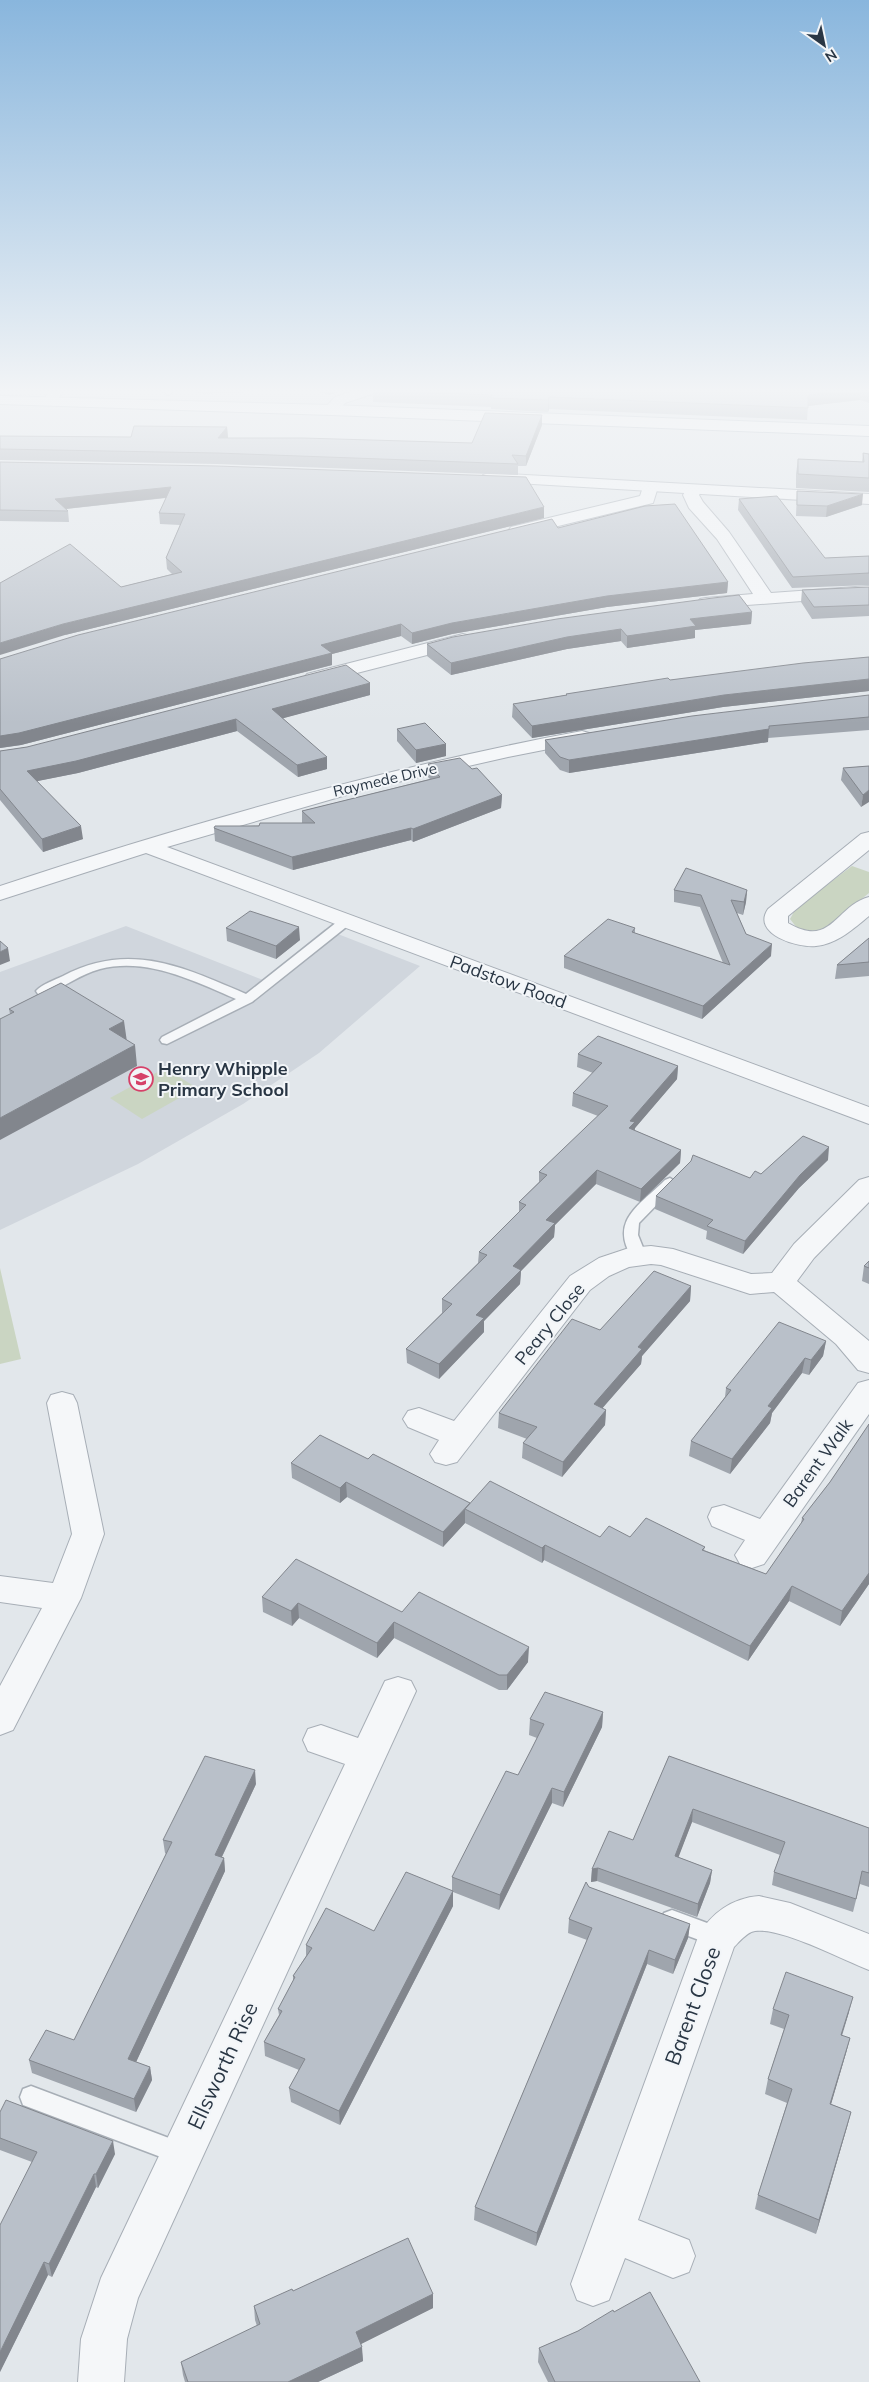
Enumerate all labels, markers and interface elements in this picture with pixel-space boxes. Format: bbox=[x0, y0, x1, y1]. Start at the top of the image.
north arrow bbox=[799, 20, 849, 70]
text: N bbox=[822, 45, 840, 66]
street label: Raymede Drive bbox=[331, 758, 439, 801]
street label: Padstow Road bbox=[447, 950, 570, 1013]
place label: Henry Whipple Primary School bbox=[158, 1057, 289, 1101]
school or university icon: Henry Whipple Primary School bbox=[128, 1066, 154, 1092]
street label: Peary Close bbox=[510, 1278, 590, 1369]
street label: Barent Walk bbox=[778, 1413, 858, 1512]
street label: Barent Close bbox=[659, 1943, 726, 2068]
street label: Ellsworth Rise bbox=[181, 1998, 263, 2133]

